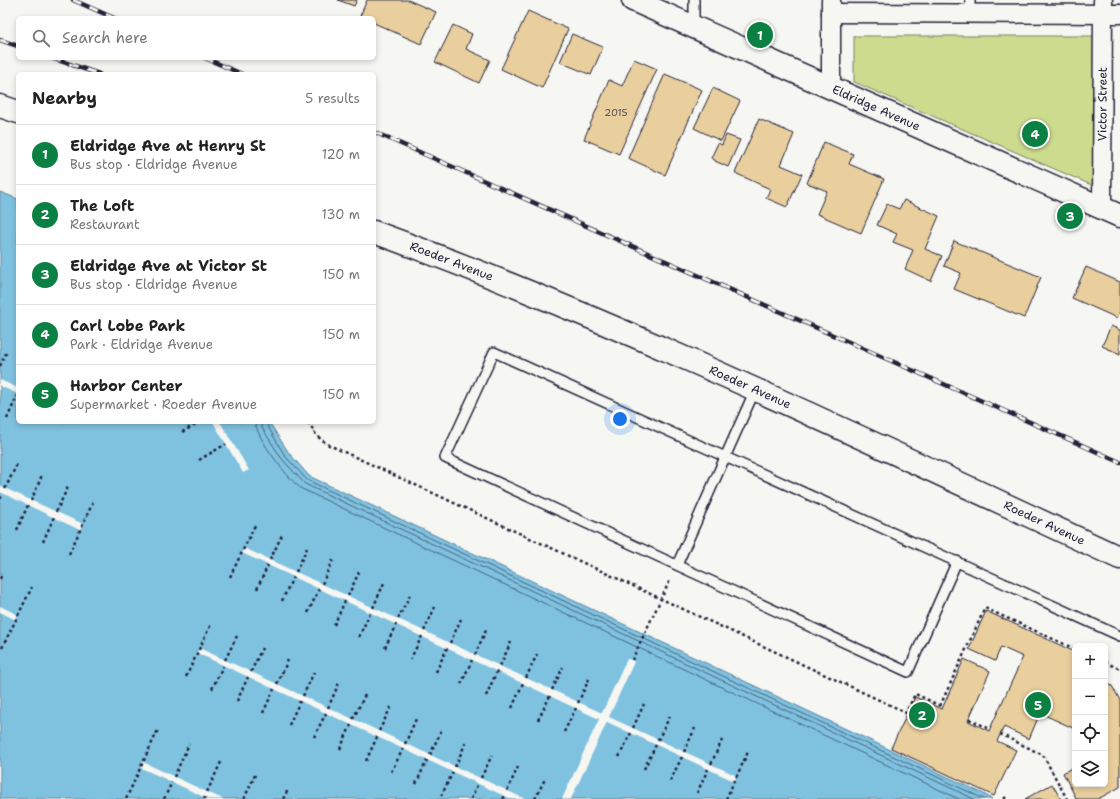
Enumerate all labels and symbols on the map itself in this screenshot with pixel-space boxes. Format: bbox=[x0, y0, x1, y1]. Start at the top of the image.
pin: 1 bbox=[747, 20, 773, 50]
street label: Victor Street bbox=[1094, 67, 1111, 141]
street label: Eldridge Avenue bbox=[830, 81, 923, 134]
house number: 2015 bbox=[604, 106, 628, 119]
pin: 4 bbox=[1022, 119, 1048, 149]
pin: 3 bbox=[1057, 201, 1083, 231]
street label: Roeder Avenue bbox=[408, 238, 496, 285]
street label: Roeder Avenue bbox=[707, 362, 794, 413]
your location bbox=[610, 409, 630, 429]
street label: Roeder Avenue bbox=[1001, 497, 1088, 549]
pin: 5 bbox=[1025, 690, 1051, 720]
pin: 2 bbox=[909, 700, 935, 730]

